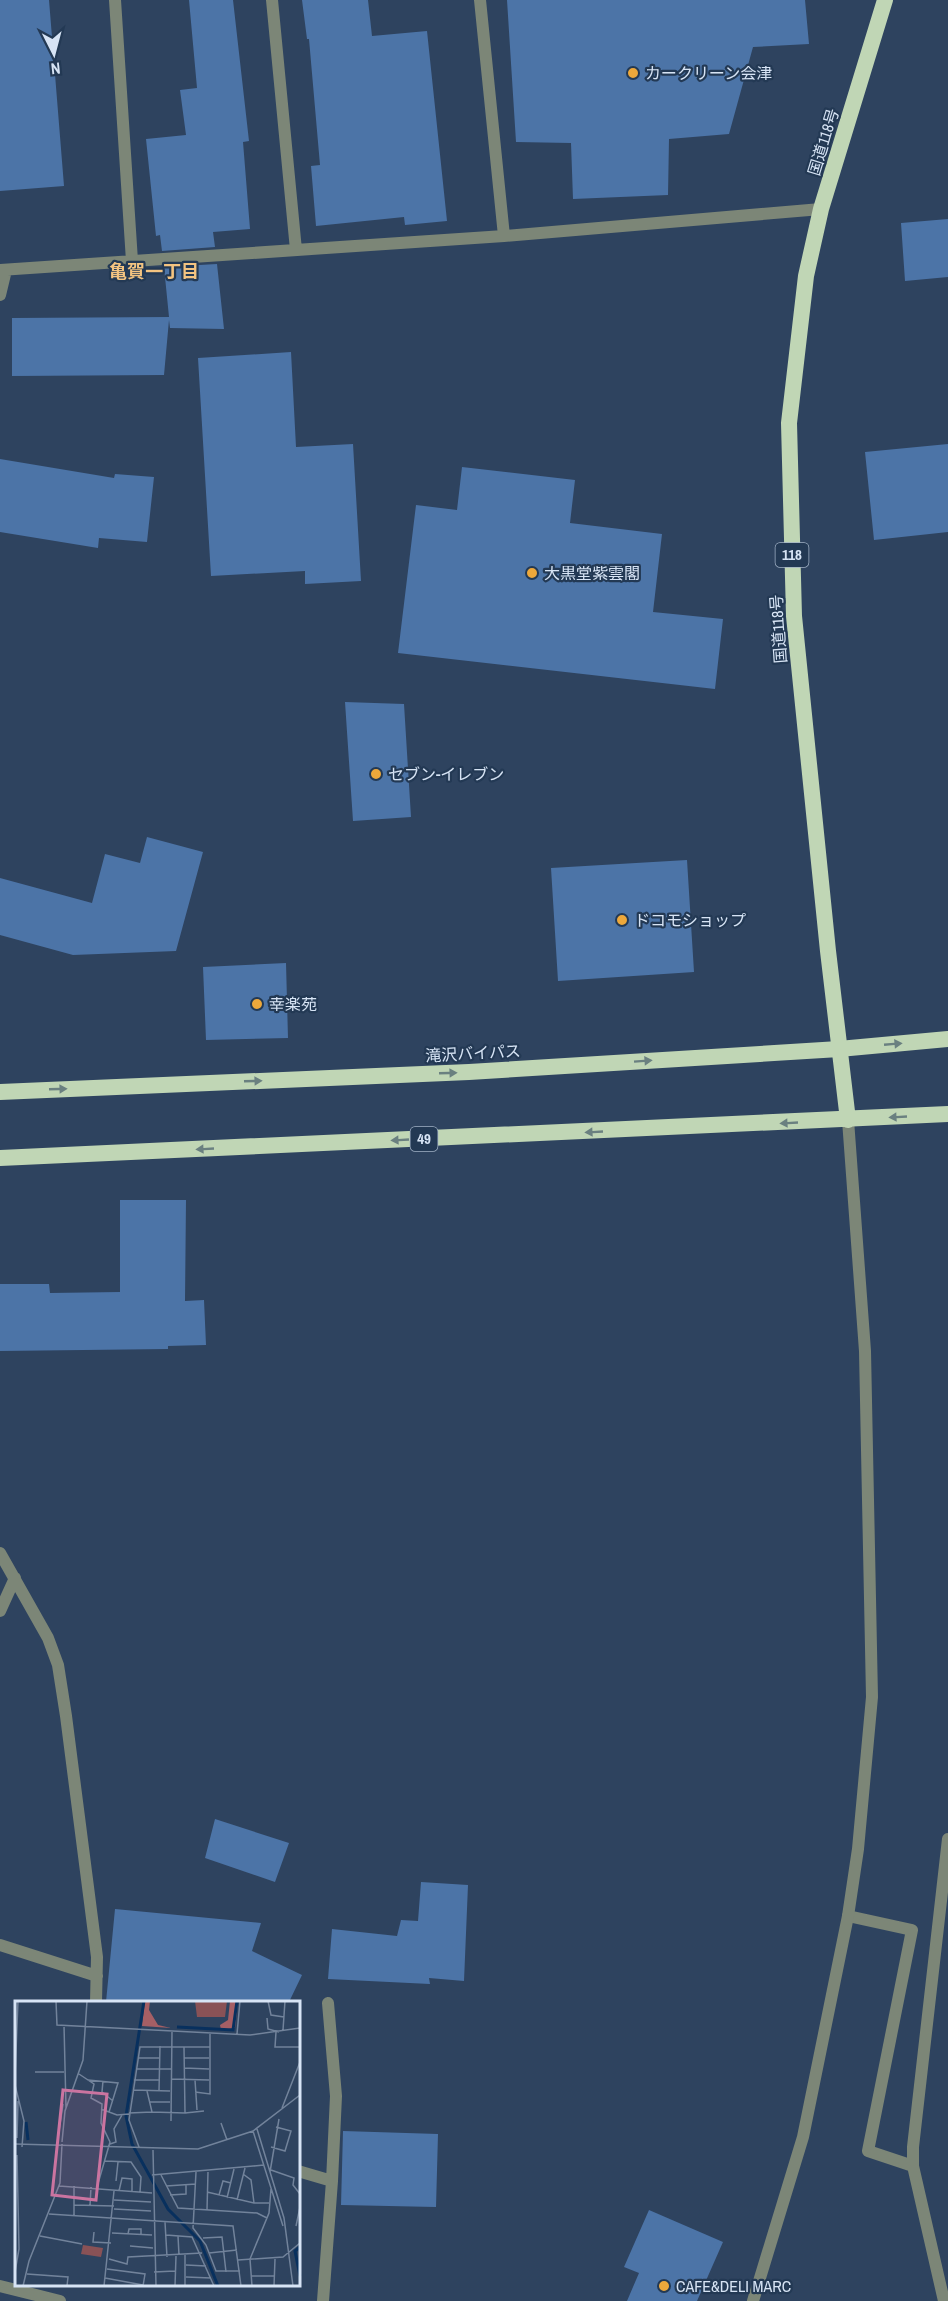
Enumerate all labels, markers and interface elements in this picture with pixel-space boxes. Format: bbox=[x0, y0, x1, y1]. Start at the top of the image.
north arrow bbox=[24, 24, 84, 84]
text: N bbox=[50, 57, 61, 80]
place label: カークリーン会津 bbox=[645, 62, 772, 84]
marker: カークリーン会津 bbox=[626, 66, 640, 80]
street label: 国道118号 bbox=[802, 106, 844, 178]
district label: 亀賀一丁目 bbox=[109, 259, 199, 284]
road number: 118 bbox=[776, 543, 808, 567]
place label: 大黒堂紫雲閣 bbox=[544, 562, 640, 584]
marker: 大黒堂紫雲閣 bbox=[525, 566, 539, 580]
street label: 国道118号 bbox=[765, 594, 791, 664]
place label: セブン-イレブン bbox=[388, 763, 504, 785]
marker: セブン-イレブン bbox=[369, 767, 383, 781]
place label: ドコモショップ bbox=[634, 909, 746, 931]
marker: ドコモショップ bbox=[615, 913, 629, 927]
place label: 幸楽苑 bbox=[269, 993, 317, 1015]
marker: 幸楽苑 bbox=[250, 997, 264, 1011]
one-way arrow bbox=[884, 1039, 903, 1049]
street label: 滝沢バイパス bbox=[425, 1040, 521, 1066]
one-way arrow bbox=[633, 1057, 652, 1066]
one-way arrow bbox=[439, 1068, 458, 1078]
one-way arrow bbox=[244, 1077, 263, 1086]
one-way arrow bbox=[49, 1085, 68, 1094]
one-way arrow bbox=[888, 1113, 907, 1122]
one-way arrow bbox=[780, 1118, 799, 1127]
road number: 49 bbox=[410, 1127, 438, 1151]
one-way arrow bbox=[585, 1127, 604, 1136]
one-way arrow bbox=[390, 1136, 409, 1145]
one-way arrow bbox=[195, 1145, 214, 1154]
inset map bbox=[15, 2001, 300, 2286]
place label: CAFE&DELI MARC bbox=[676, 2275, 791, 2297]
marker: CAFE&DELI MARC bbox=[657, 2279, 671, 2293]

